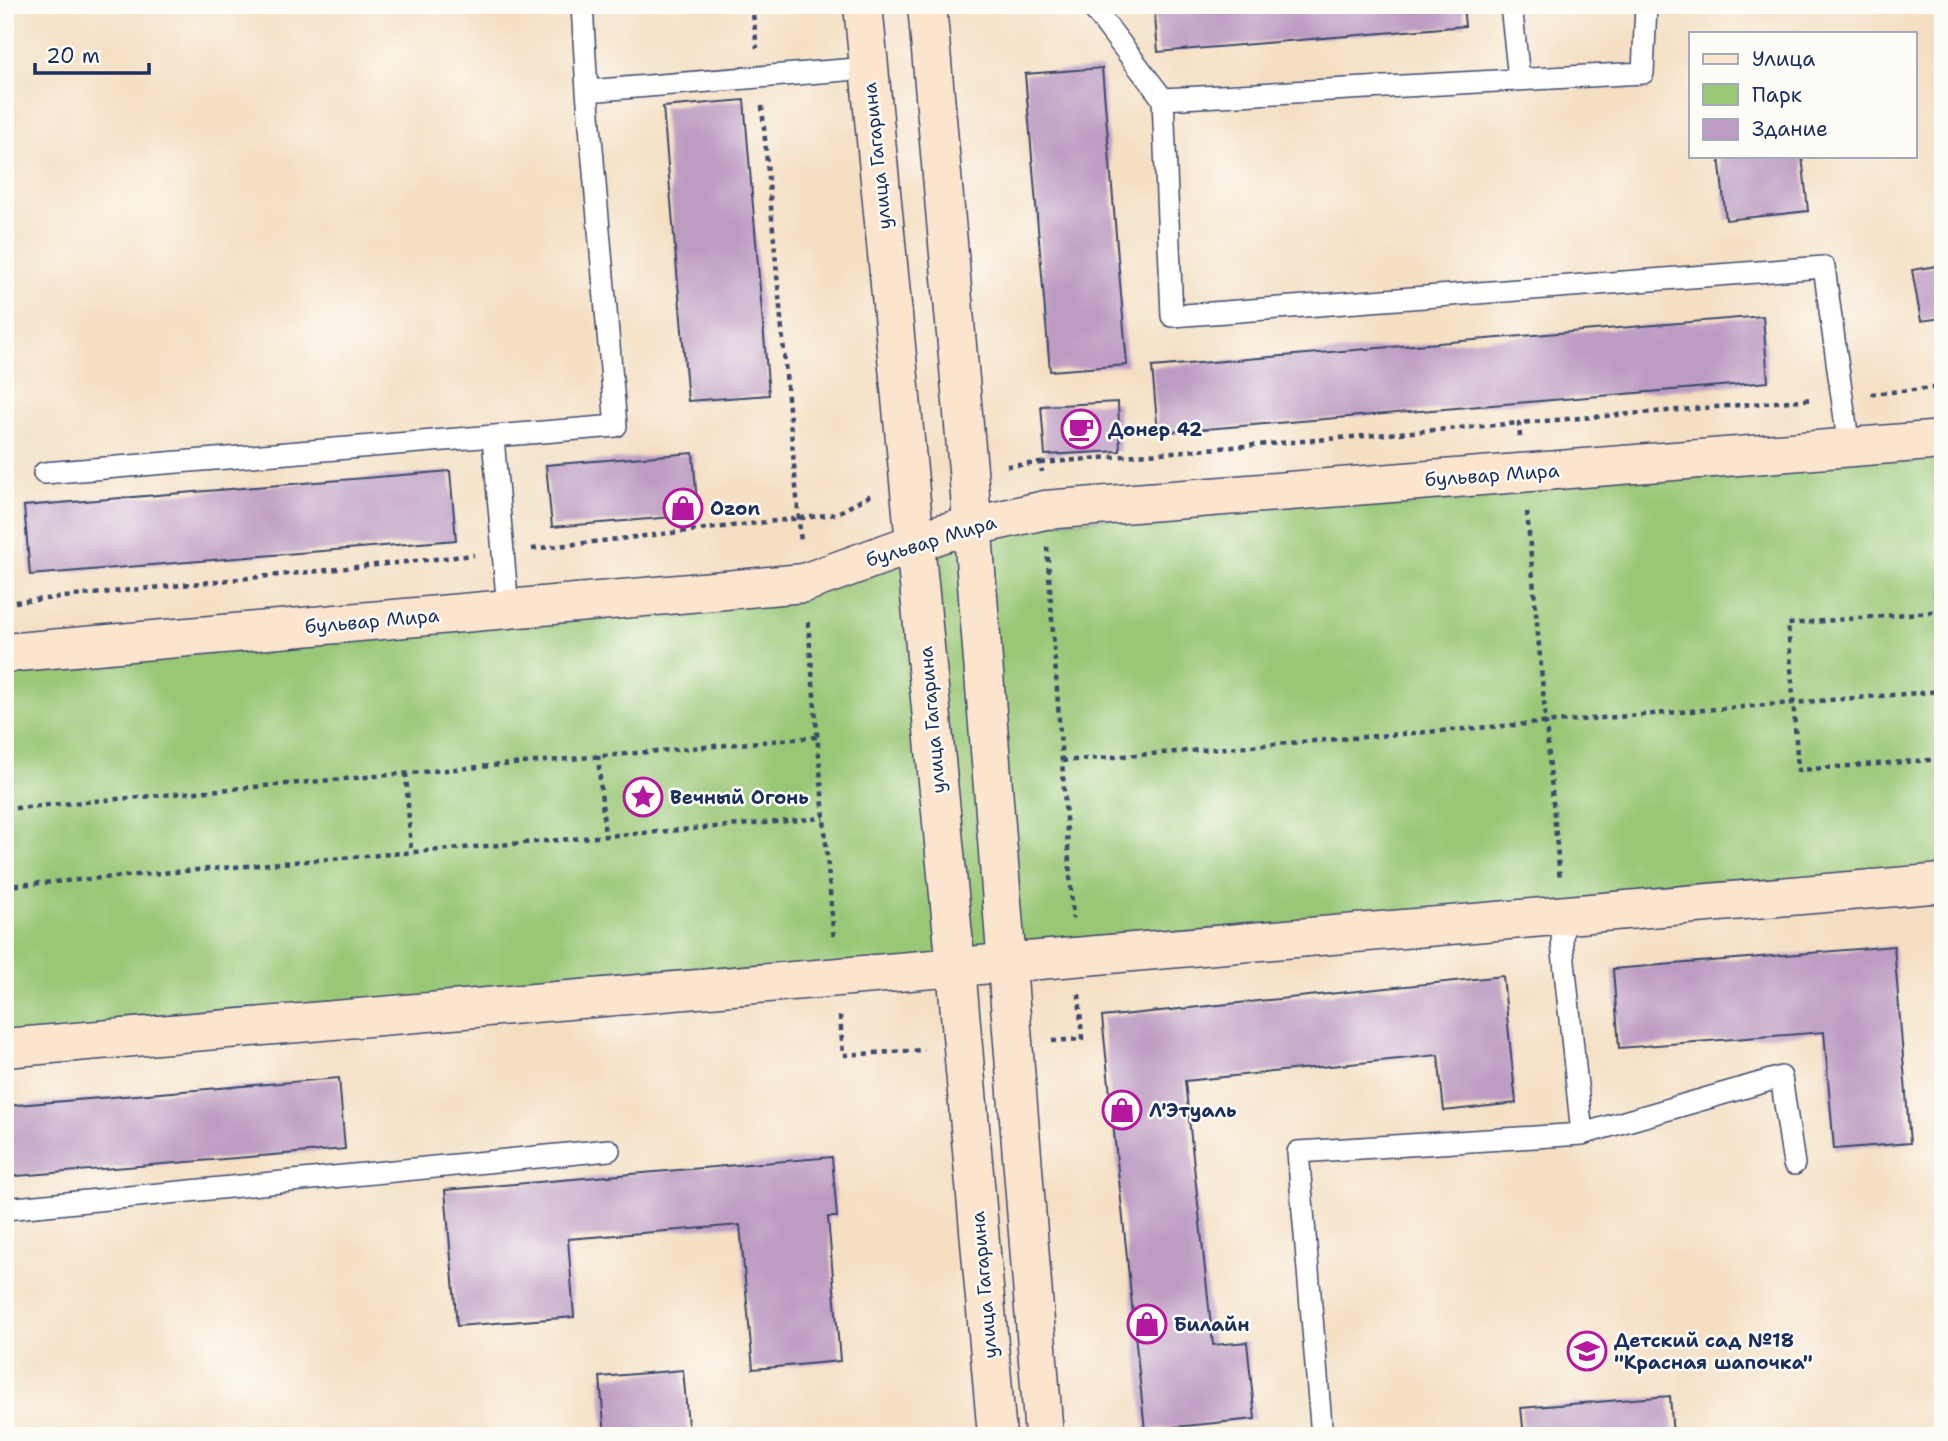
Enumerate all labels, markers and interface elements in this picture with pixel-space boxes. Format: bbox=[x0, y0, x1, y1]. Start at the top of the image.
scale bar bbox=[35, 32, 149, 76]
legend bbox=[1689, 32, 1916, 158]
text: 20 m bbox=[46, 42, 100, 70]
text: Улица bbox=[1752, 45, 1815, 73]
street label: улица Гагарина bbox=[857, 81, 897, 231]
text: Парк bbox=[1752, 81, 1802, 109]
text: Здание bbox=[1752, 115, 1828, 143]
cafe icon: Донер 42 bbox=[1060, 408, 1102, 450]
place label: Донер 42 bbox=[1108, 417, 1202, 442]
street label: бульвар Мира bbox=[1424, 458, 1560, 492]
shop icon: Ozon bbox=[662, 487, 704, 529]
place label: Ozon bbox=[710, 496, 760, 521]
street label: бульвар Мира bbox=[863, 509, 999, 573]
street label: бульвар Мира bbox=[304, 603, 441, 639]
street label: улица Гагарина bbox=[913, 645, 951, 795]
place icon: Вечный Огонь bbox=[622, 776, 664, 818]
place label: Вечный Огонь bbox=[670, 785, 809, 810]
shop icon: Л'Этуаль bbox=[1101, 1089, 1143, 1131]
place label: Л'Этуаль bbox=[1149, 1098, 1236, 1123]
street label: улица Гагарина bbox=[965, 1210, 1003, 1360]
shop icon: Билайн bbox=[1126, 1303, 1168, 1345]
place label: Билайн bbox=[1174, 1312, 1250, 1337]
place label: Детский сад №18 "Красная шапочка" bbox=[1614, 1328, 1813, 1375]
school or university icon: Детский сад №18 "Красная шапочка" bbox=[1566, 1330, 1608, 1372]

